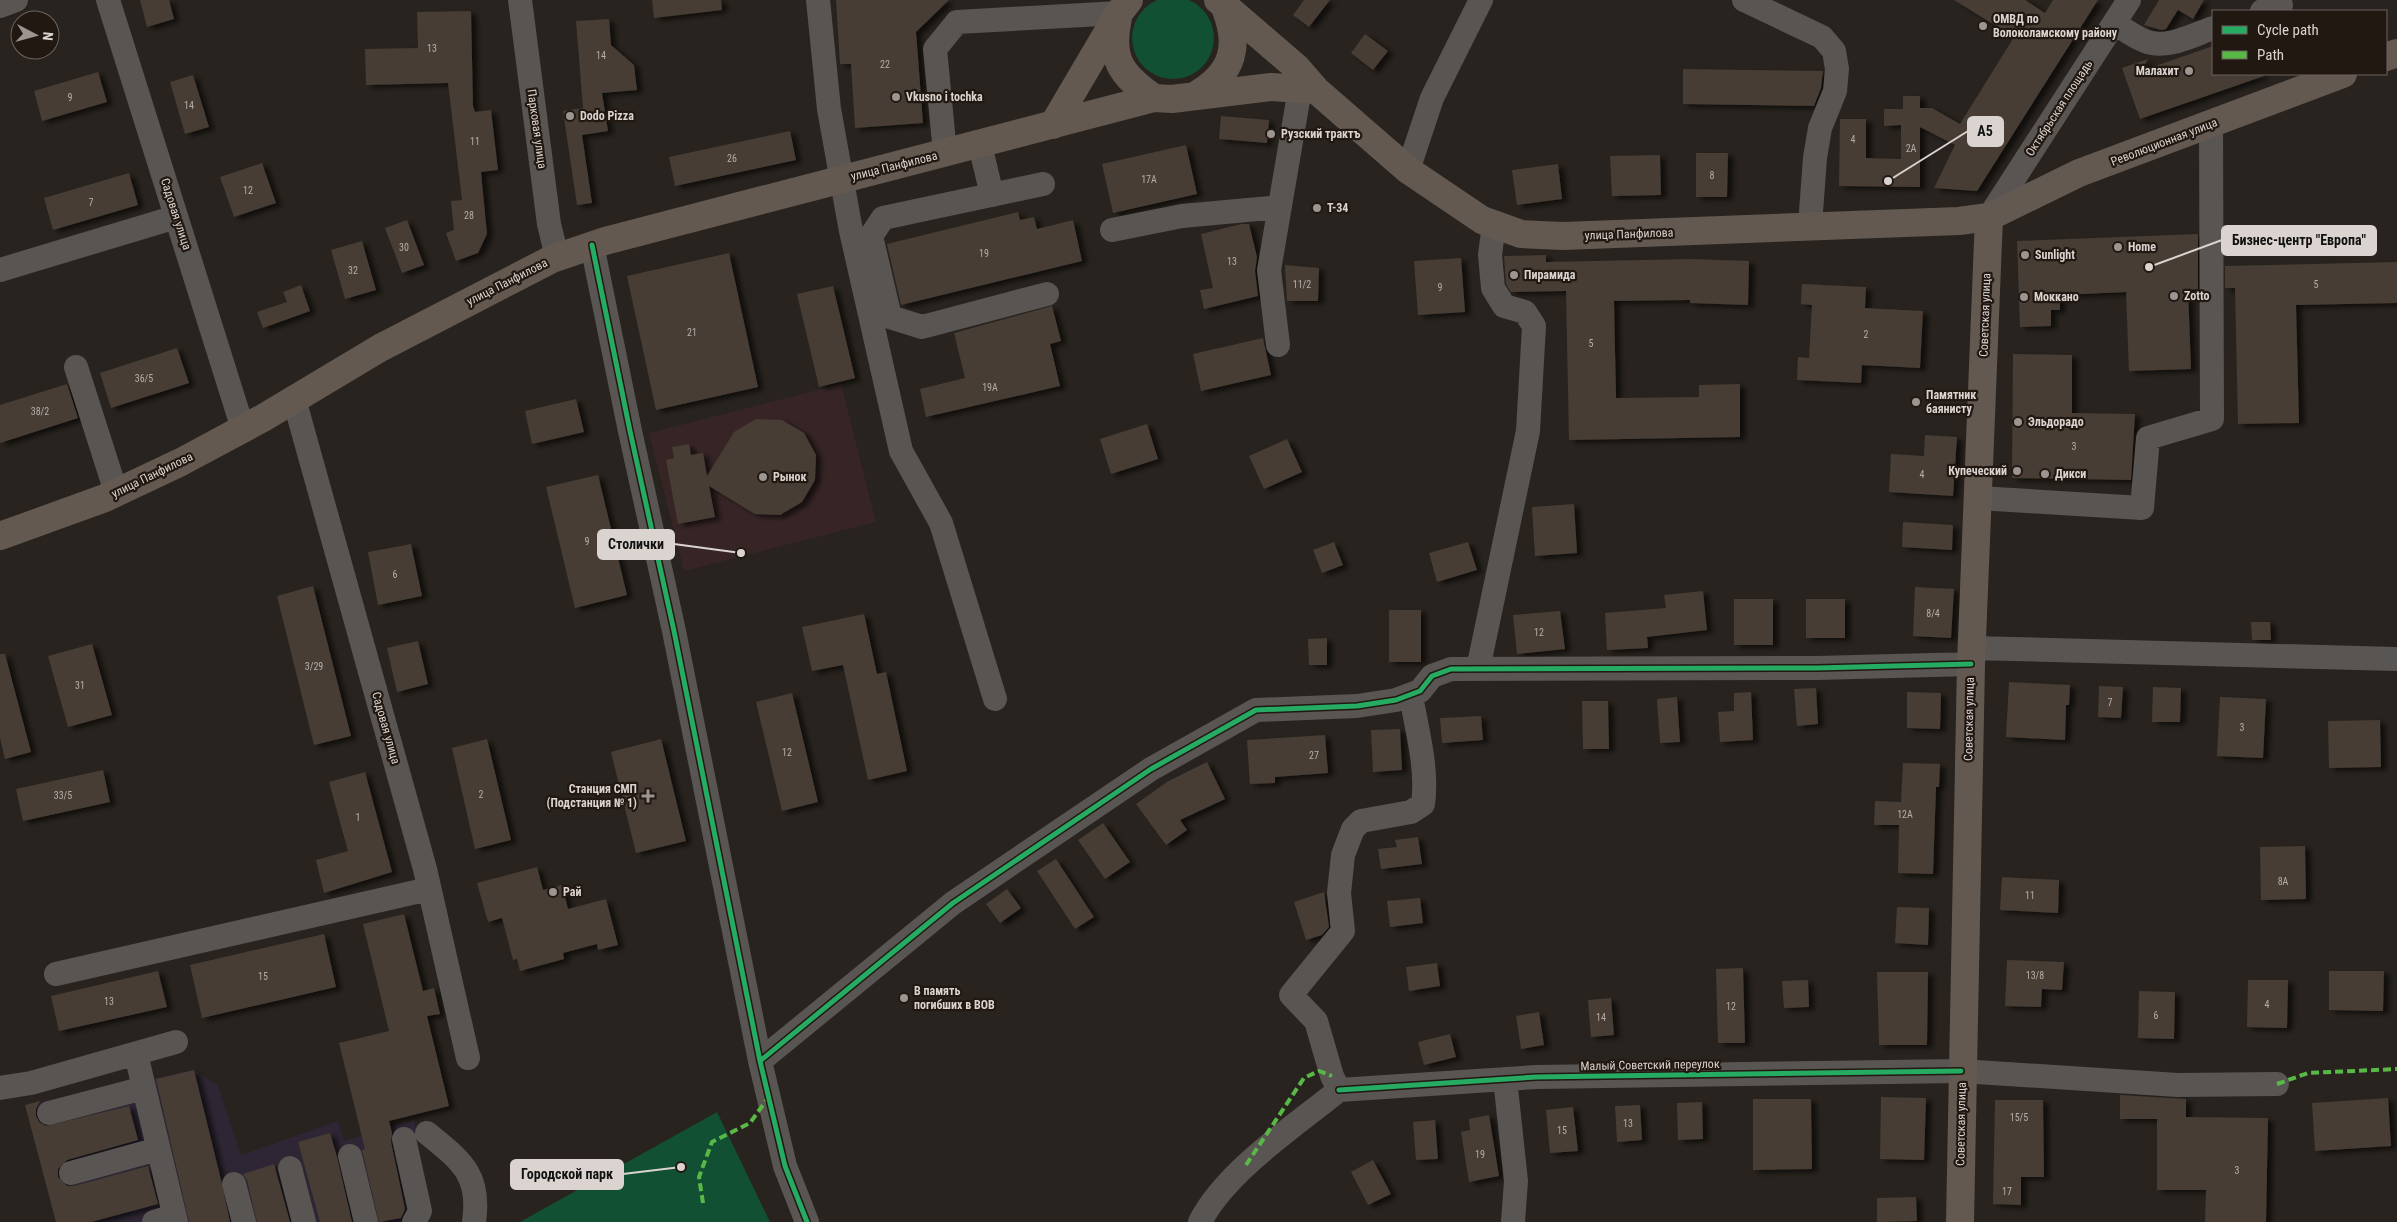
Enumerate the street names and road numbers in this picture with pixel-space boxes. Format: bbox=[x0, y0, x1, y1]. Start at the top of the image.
street label: Октябрьская площадь bbox=[2023, 57, 2095, 159]
street label: Парковая улица bbox=[524, 88, 550, 170]
street label: Революционная улица bbox=[2109, 115, 2219, 169]
street label: улица Панфилова bbox=[849, 148, 939, 184]
street label: Садовая улица bbox=[158, 176, 194, 252]
street label: улица Панфилова bbox=[1584, 225, 1674, 243]
street label: улица Панфилова bbox=[464, 256, 550, 308]
street label: Советская улица bbox=[1977, 273, 1993, 357]
street label: улица Панфилова bbox=[109, 449, 195, 501]
street label: Советская улица bbox=[1961, 677, 1977, 761]
street label: Садовая улица bbox=[369, 690, 403, 766]
street label: Малый Советский переулок bbox=[1580, 1057, 1720, 1073]
street label: Советская улица bbox=[1953, 1082, 1969, 1166]

